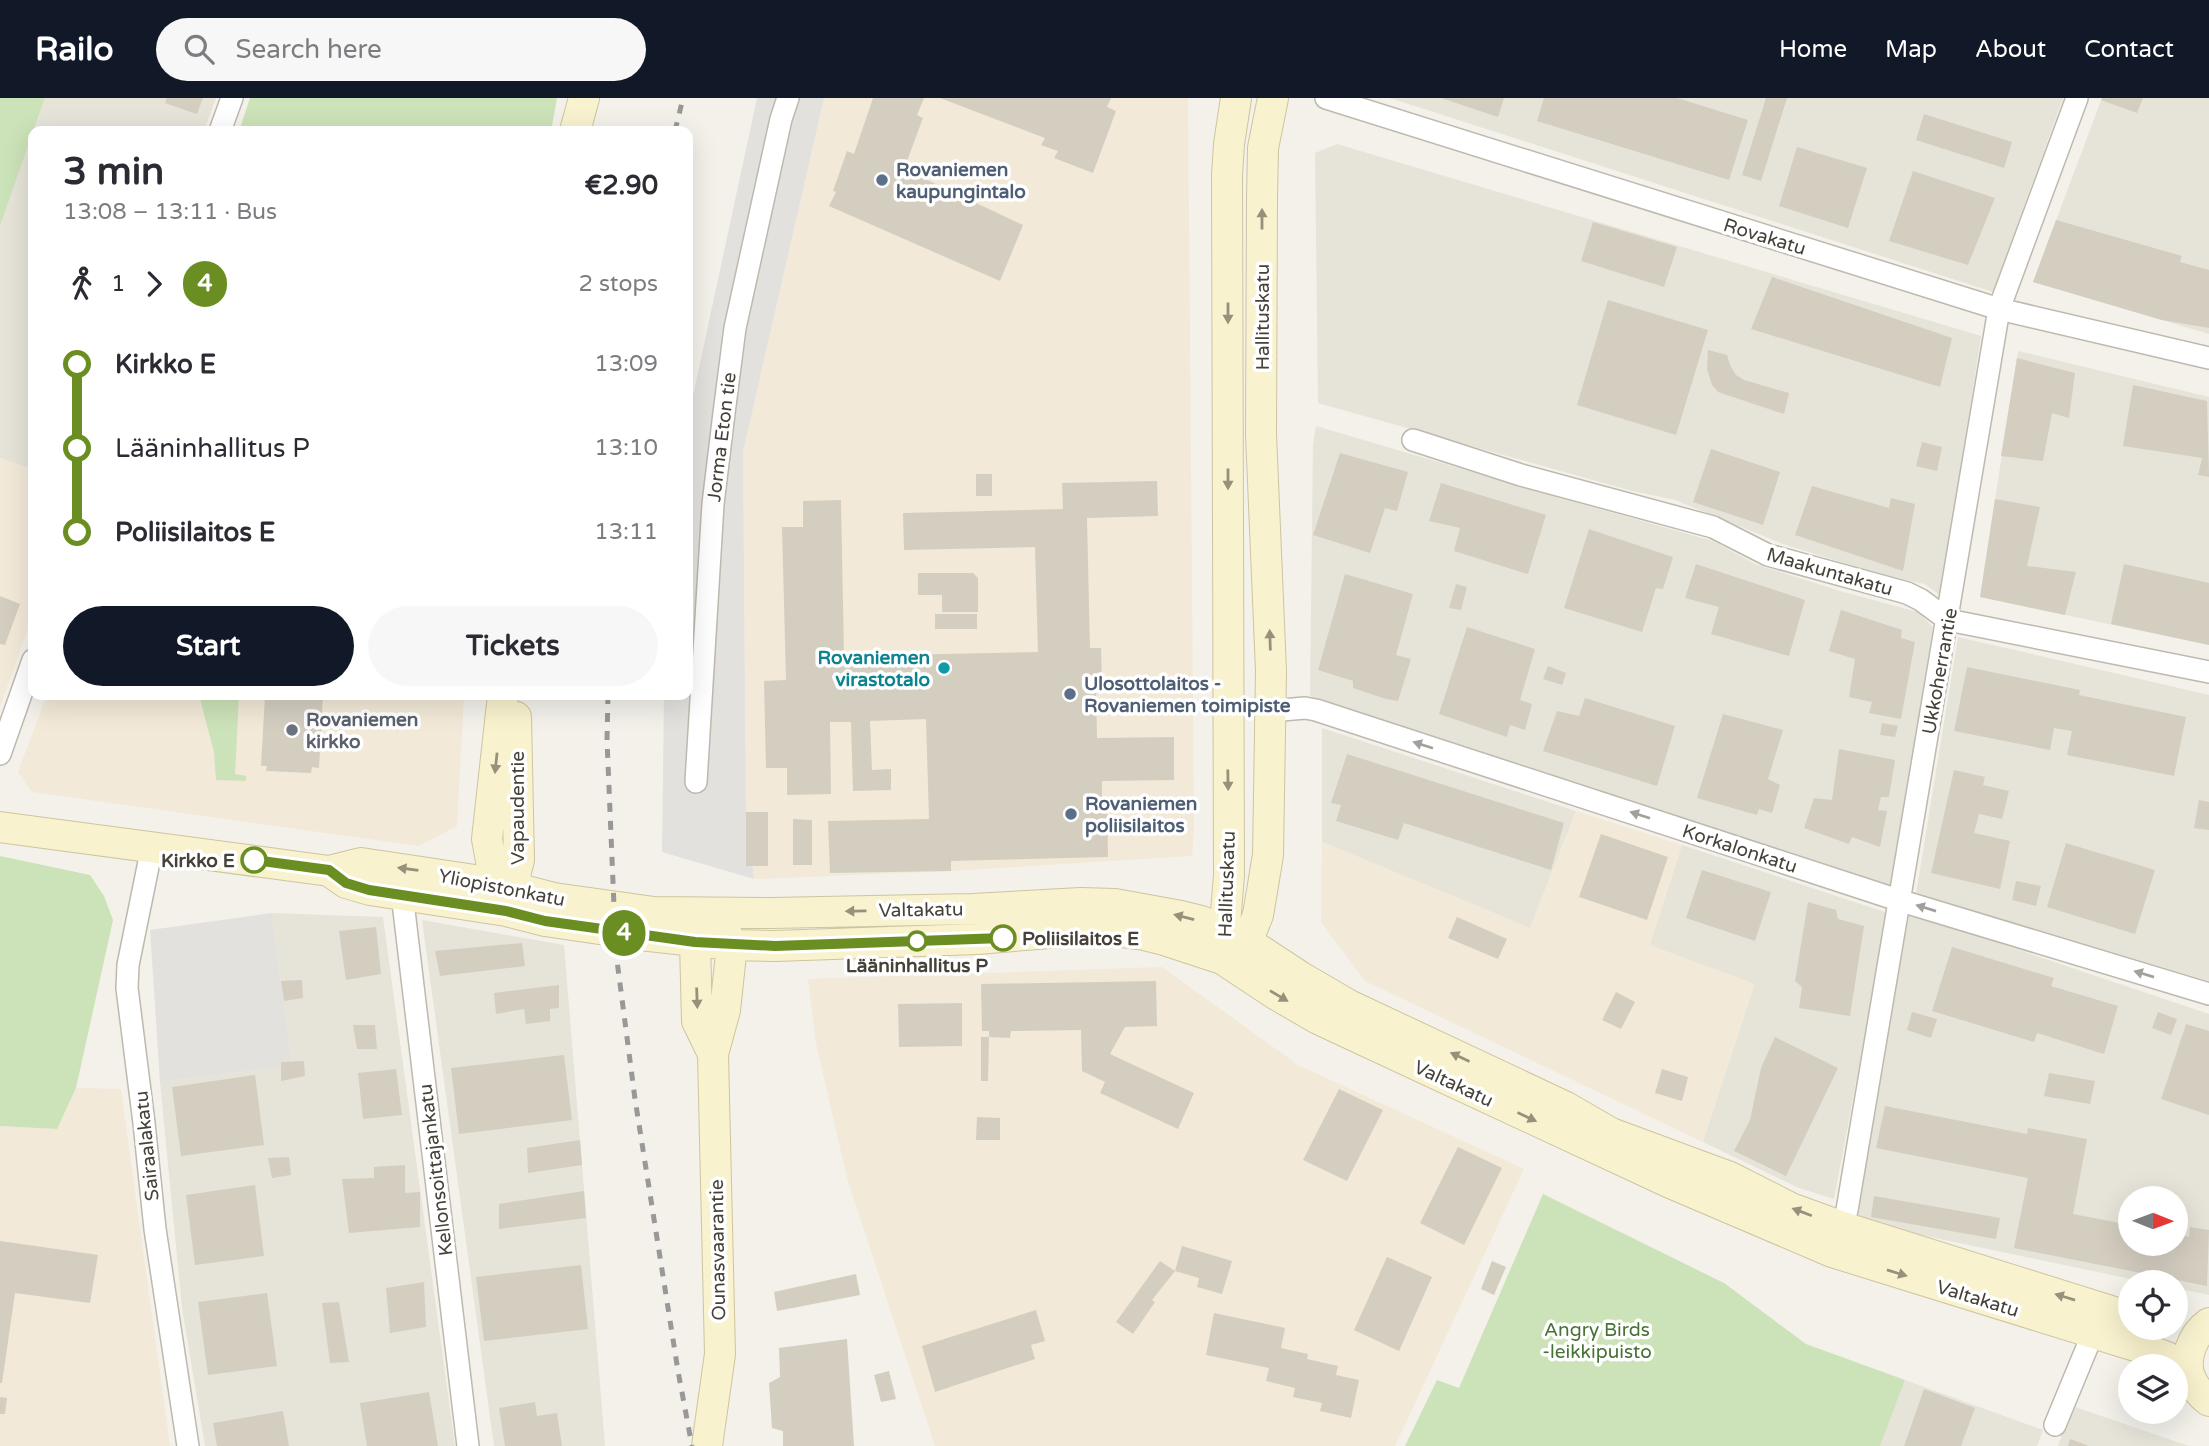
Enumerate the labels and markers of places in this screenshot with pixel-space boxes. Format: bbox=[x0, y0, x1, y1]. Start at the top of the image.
place label: Rovaniemen kaupungintalo bbox=[896, 159, 1026, 204]
marker: Rovaniemen kaupungintalo bbox=[874, 172, 890, 188]
place label: Rovaniemen virastotalo bbox=[818, 647, 930, 691]
marker: Rovaniemen virastotalo bbox=[936, 660, 952, 676]
place label: Ulosottolaitos - Rovaniemen toimipiste bbox=[1084, 673, 1291, 718]
marker: Ulosottolaitos - Rovaniemen toimipiste bbox=[1062, 686, 1078, 702]
place label: Rovaniemen kirkko bbox=[306, 709, 418, 753]
marker: Rovaniemen kirkko bbox=[284, 722, 300, 738]
place label: Rovaniemen poliisilaitos bbox=[1085, 793, 1197, 838]
marker: Rovaniemen poliisilaitos bbox=[1063, 806, 1079, 822]
marker: Kirkko E bbox=[241, 847, 267, 873]
place label: Kirkko E bbox=[161, 850, 235, 872]
marker: Poliisilaitos E bbox=[990, 925, 1016, 951]
place label: Poliisilaitos E bbox=[1022, 928, 1139, 950]
marker: Lääninhallitus P bbox=[907, 931, 927, 951]
place label: Lääninhallitus P bbox=[846, 955, 988, 977]

